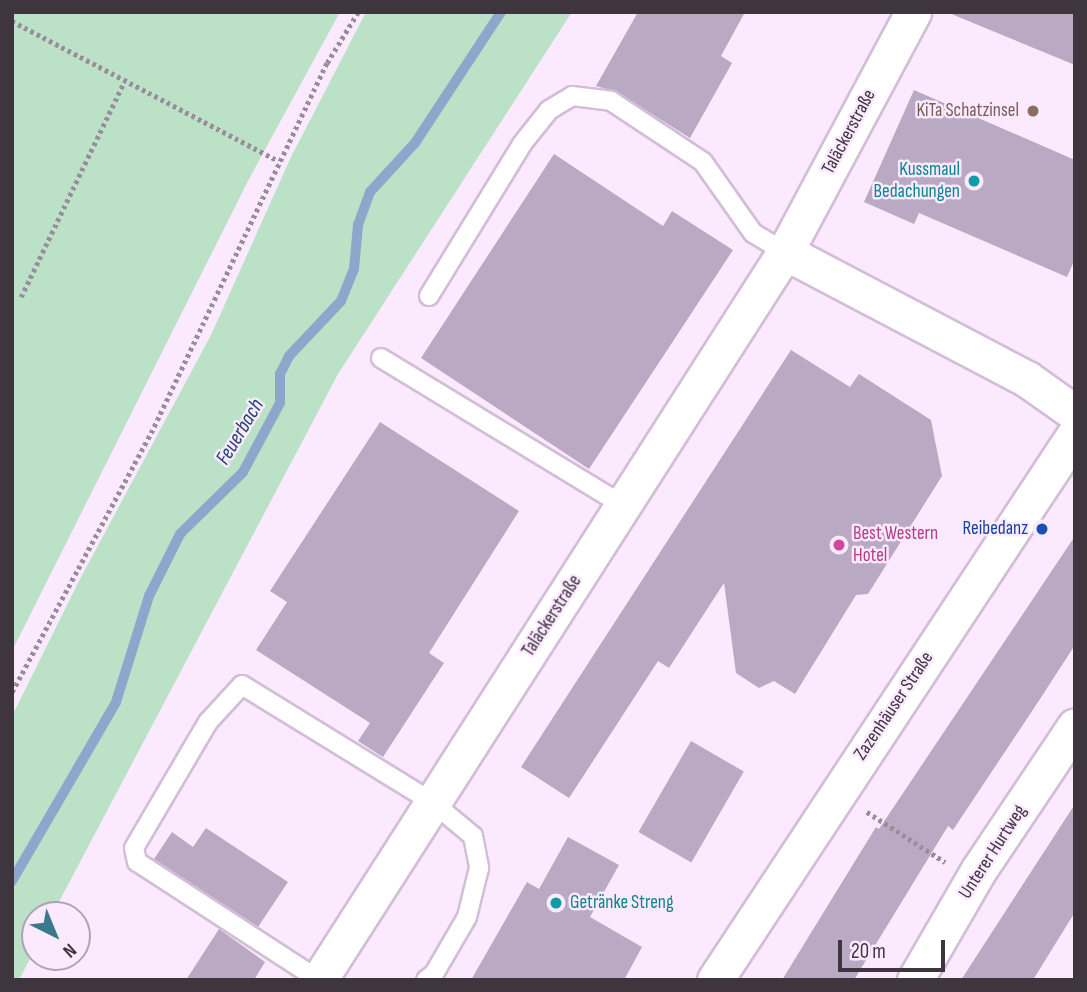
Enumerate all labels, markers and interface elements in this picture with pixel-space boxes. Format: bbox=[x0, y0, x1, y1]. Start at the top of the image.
street label: Taläckerstraße bbox=[817, 86, 881, 178]
place label: KiTa Schatzinsel bbox=[916, 100, 1019, 122]
marker: KiTa Schatzinsel bbox=[1025, 103, 1041, 119]
place label: Kussmaul Bedachungen bbox=[874, 159, 960, 203]
marker: Kussmaul Bedachungen bbox=[966, 173, 982, 189]
water label: Feuerbach bbox=[211, 394, 269, 470]
place label: Reibedanz bbox=[963, 518, 1028, 540]
marker: Reibedanz bbox=[1034, 521, 1050, 537]
place label: Best Western Hotel bbox=[853, 523, 938, 567]
marker: Best Western Hotel bbox=[831, 537, 847, 553]
street label: Taläckerstraße bbox=[517, 571, 587, 661]
street label: Zazenhäuser Straße bbox=[849, 648, 939, 764]
street label: Unterer Hurtweg bbox=[954, 801, 1032, 903]
place label: Getränke Streng bbox=[570, 892, 674, 914]
marker: Getränke Streng bbox=[548, 895, 564, 911]
north arrow bbox=[21, 901, 91, 971]
scale bar bbox=[842, 926, 949, 970]
text: N bbox=[58, 938, 81, 962]
text: 20 m bbox=[851, 939, 886, 964]

